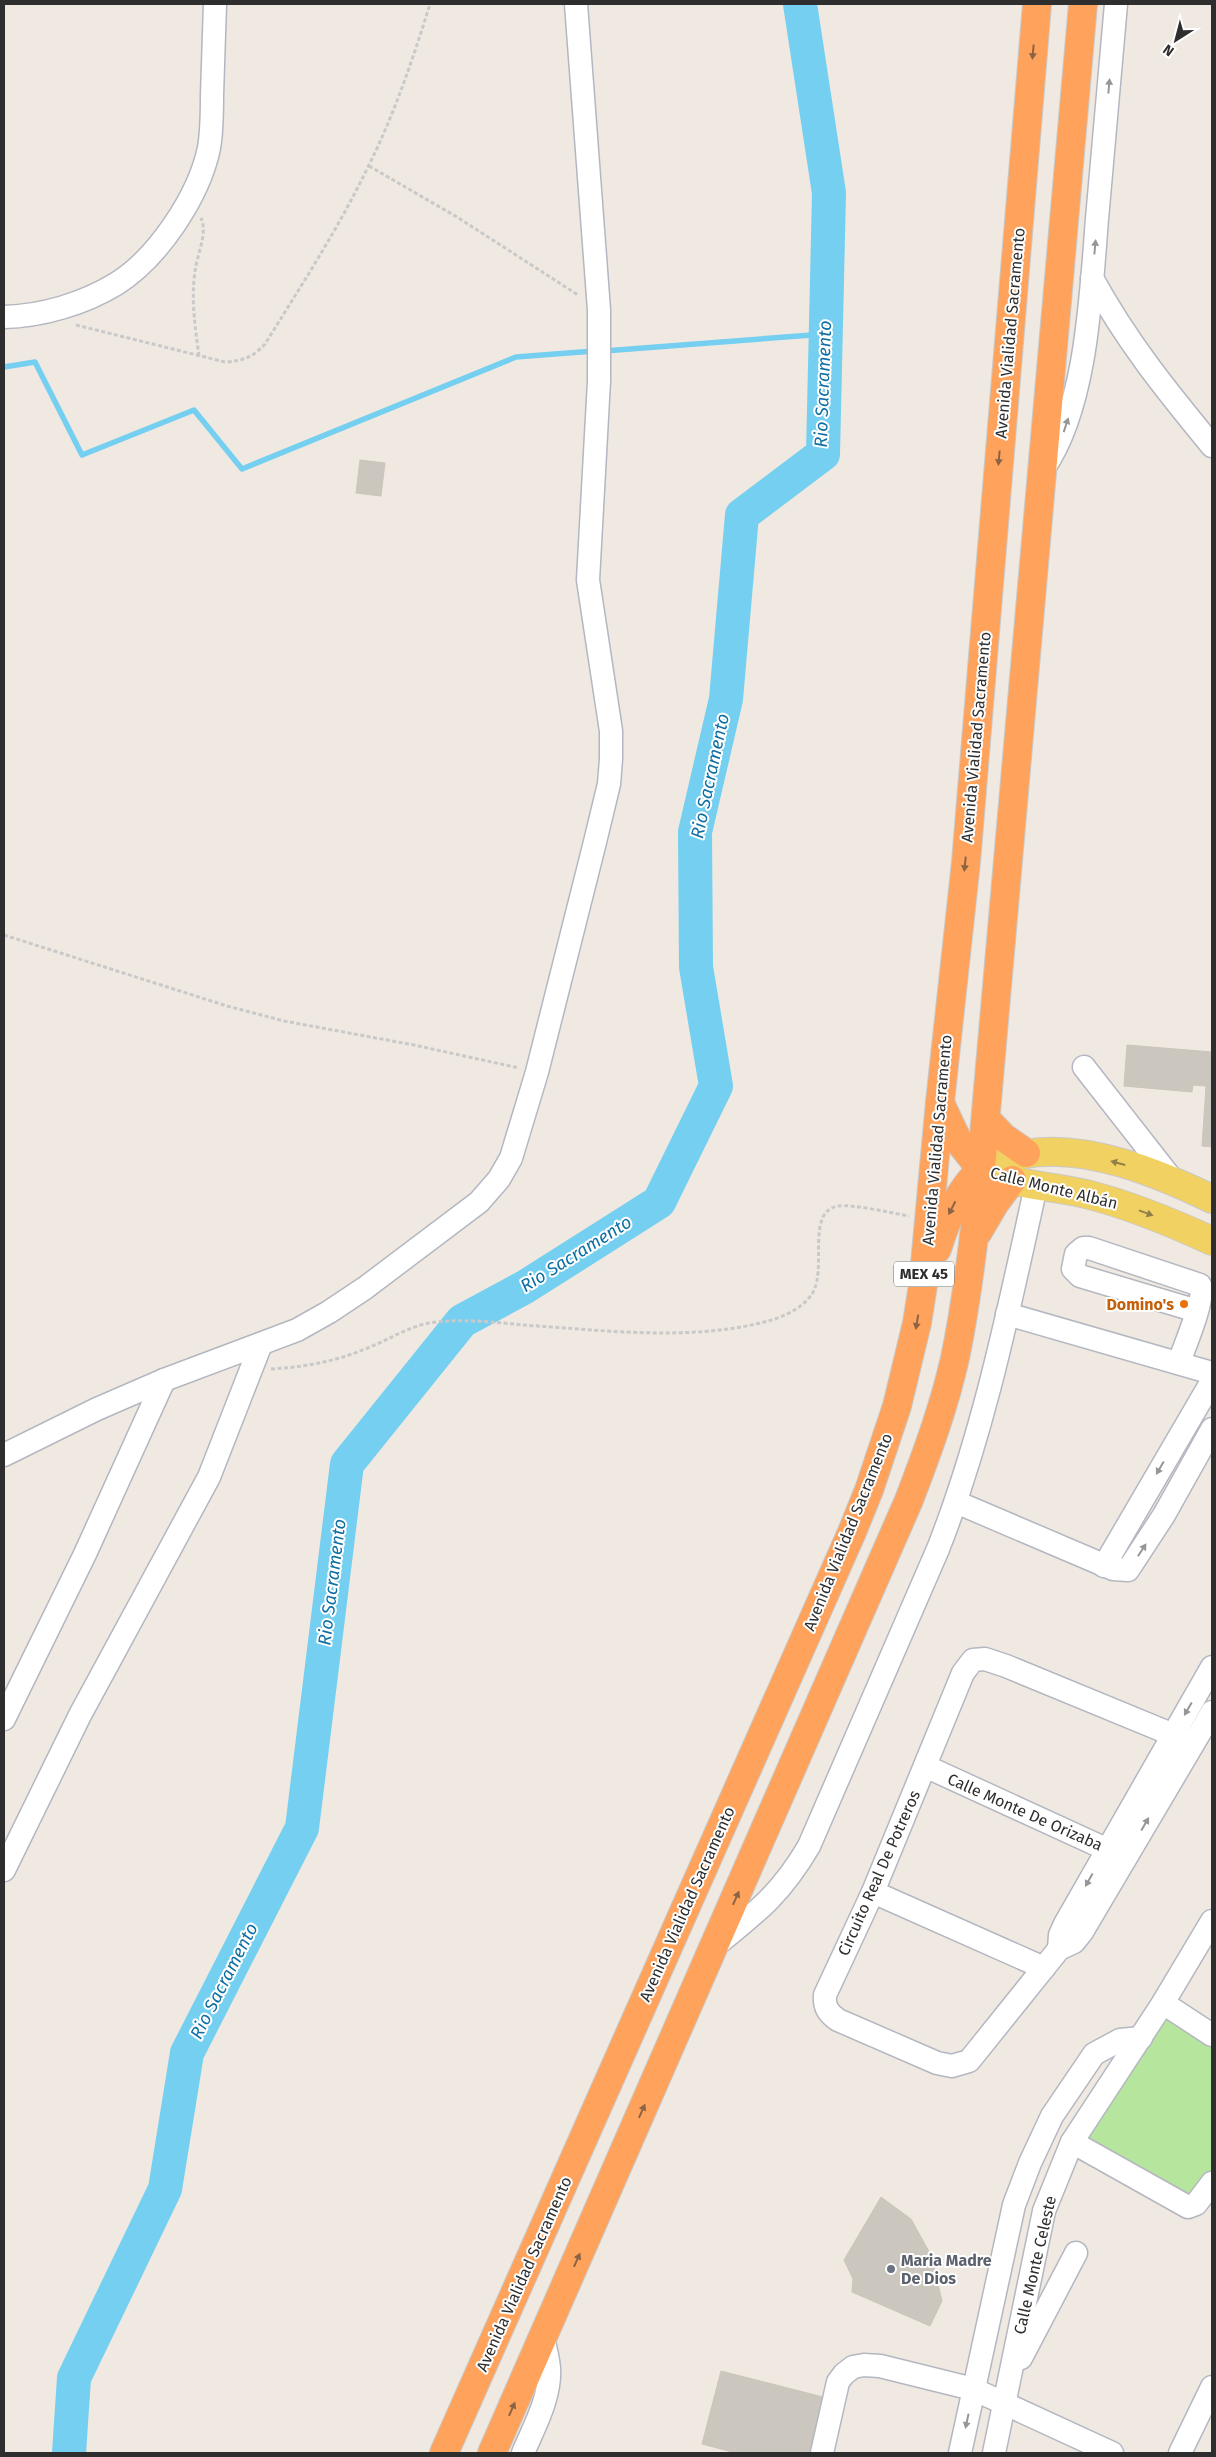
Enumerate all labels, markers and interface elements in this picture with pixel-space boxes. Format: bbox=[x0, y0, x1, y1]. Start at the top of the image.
north arrow bbox=[1151, 15, 1201, 65]
text: N bbox=[1160, 41, 1177, 60]
one-way arrow bbox=[1029, 45, 1037, 61]
one-way arrow bbox=[1106, 77, 1114, 93]
street label: Avenida Vialidad Sacramento bbox=[991, 227, 1029, 439]
one-way arrow bbox=[1091, 239, 1099, 255]
water label: Rio Sacramento bbox=[810, 320, 836, 448]
one-way arrow bbox=[1063, 417, 1071, 432]
one-way arrow bbox=[995, 451, 1003, 467]
street label: Avenida Vialidad Sacramento bbox=[957, 631, 995, 843]
water label: Rio Sacramento bbox=[686, 711, 734, 841]
one-way arrow bbox=[961, 857, 969, 873]
street label: Avenida Vialidad Sacramento bbox=[918, 1034, 956, 1246]
one-way arrow bbox=[1111, 1158, 1126, 1166]
street label: Calle Monte Albán bbox=[988, 1163, 1120, 1213]
one-way arrow bbox=[948, 1201, 956, 1215]
one-way arrow bbox=[1139, 1209, 1154, 1217]
water label: Rio Sacramento bbox=[516, 1211, 636, 1297]
road number: MEX 45 bbox=[894, 1262, 954, 1286]
place label: Domino's bbox=[1106, 1295, 1174, 1314]
marker: Domino's bbox=[1178, 1298, 1190, 1310]
one-way arrow bbox=[913, 1314, 921, 1330]
street label: Avenida Vialidad Sacramento bbox=[800, 1430, 896, 1634]
one-way arrow bbox=[1156, 1460, 1164, 1475]
water label: Rio Sacramento bbox=[313, 1517, 351, 1647]
one-way arrow bbox=[1137, 1543, 1147, 1557]
one-way arrow bbox=[1184, 1702, 1192, 1717]
street label: Calle Monte De Orizaba bbox=[944, 1769, 1106, 1855]
street label: Circuito Real De Potreros bbox=[834, 1787, 924, 1959]
street label: Avenida Vialidad Sacramento bbox=[635, 1804, 739, 2004]
one-way arrow bbox=[1141, 1818, 1150, 1831]
one-way arrow bbox=[1085, 1874, 1094, 1887]
one-way arrow bbox=[732, 1891, 740, 1905]
water label: Rio Sacramento bbox=[185, 1919, 263, 2043]
one-way arrow bbox=[638, 2104, 646, 2118]
street label: Avenida Vialidad Sacramento bbox=[472, 2174, 576, 2374]
street label: Calle Monte Celeste bbox=[1010, 2194, 1060, 2336]
place label: Maria Madre De Dios bbox=[901, 2251, 992, 2288]
one-way arrow bbox=[573, 2253, 581, 2267]
marker: Maria Madre De Dios bbox=[885, 2263, 897, 2275]
one-way arrow bbox=[508, 2402, 516, 2416]
one-way arrow bbox=[963, 2413, 971, 2429]

